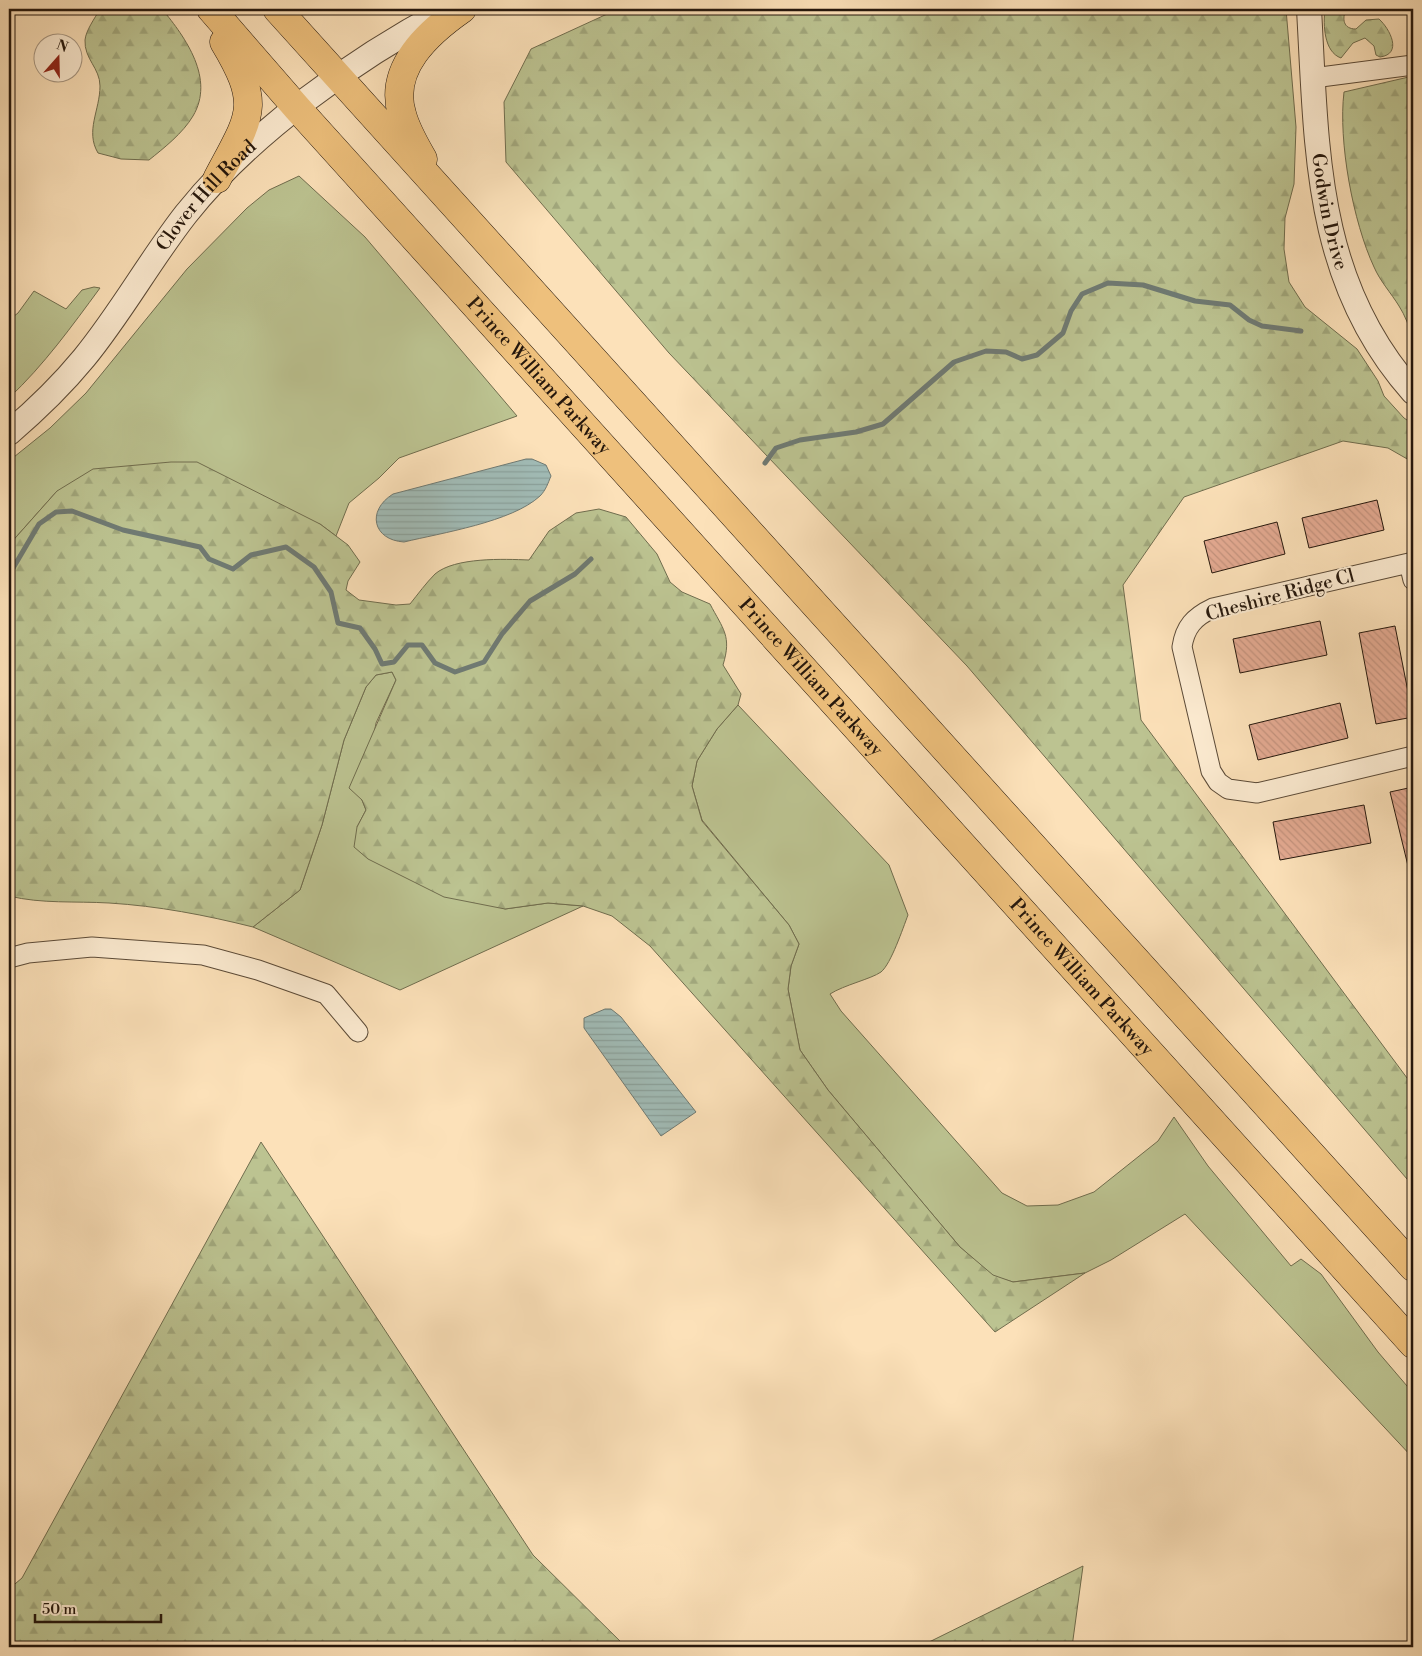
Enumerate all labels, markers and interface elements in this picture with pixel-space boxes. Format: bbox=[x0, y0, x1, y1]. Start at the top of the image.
north arrow bbox=[32, 32, 82, 82]
text: N bbox=[54, 36, 70, 57]
street label: Clover Hill Road bbox=[151, 134, 261, 256]
street label: Godwin Drive bbox=[1306, 152, 1353, 273]
street label: Prince William Parkway bbox=[461, 292, 617, 460]
street label: Cheshire Ridge Cl bbox=[1203, 563, 1358, 626]
street label: Prince William Parkway bbox=[734, 593, 889, 762]
street label: Prince William Parkway bbox=[1004, 893, 1160, 1061]
scale bar bbox=[35, 1591, 161, 1623]
text: 50 m bbox=[42, 1600, 76, 1619]

